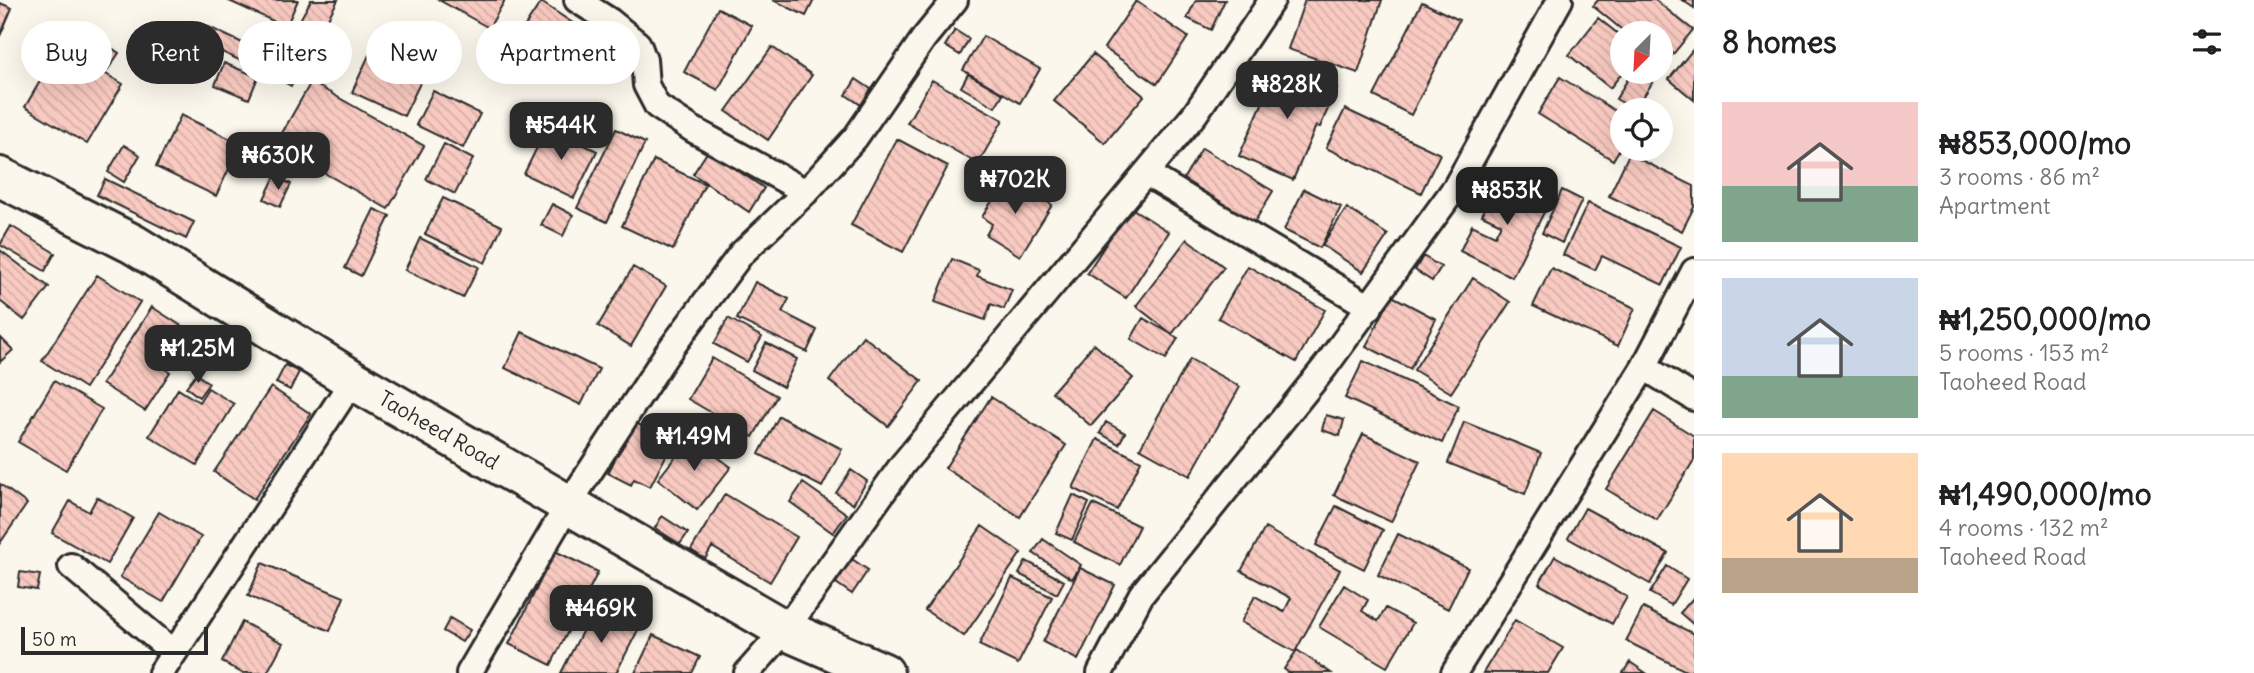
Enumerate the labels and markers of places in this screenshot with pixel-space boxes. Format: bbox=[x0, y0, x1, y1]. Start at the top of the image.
pin: ₦828K bbox=[1238, 61, 1336, 121]
pin: ₦544K bbox=[512, 102, 610, 162]
pin: ₦630K bbox=[229, 132, 327, 192]
pin: ₦702K bbox=[966, 156, 1064, 216]
pin: ₦853K bbox=[1458, 168, 1556, 227]
pin: ₦1.25M bbox=[141, 326, 255, 385]
pin: ₦1.49M bbox=[637, 414, 751, 473]
pin: ₦469K bbox=[552, 586, 650, 645]

